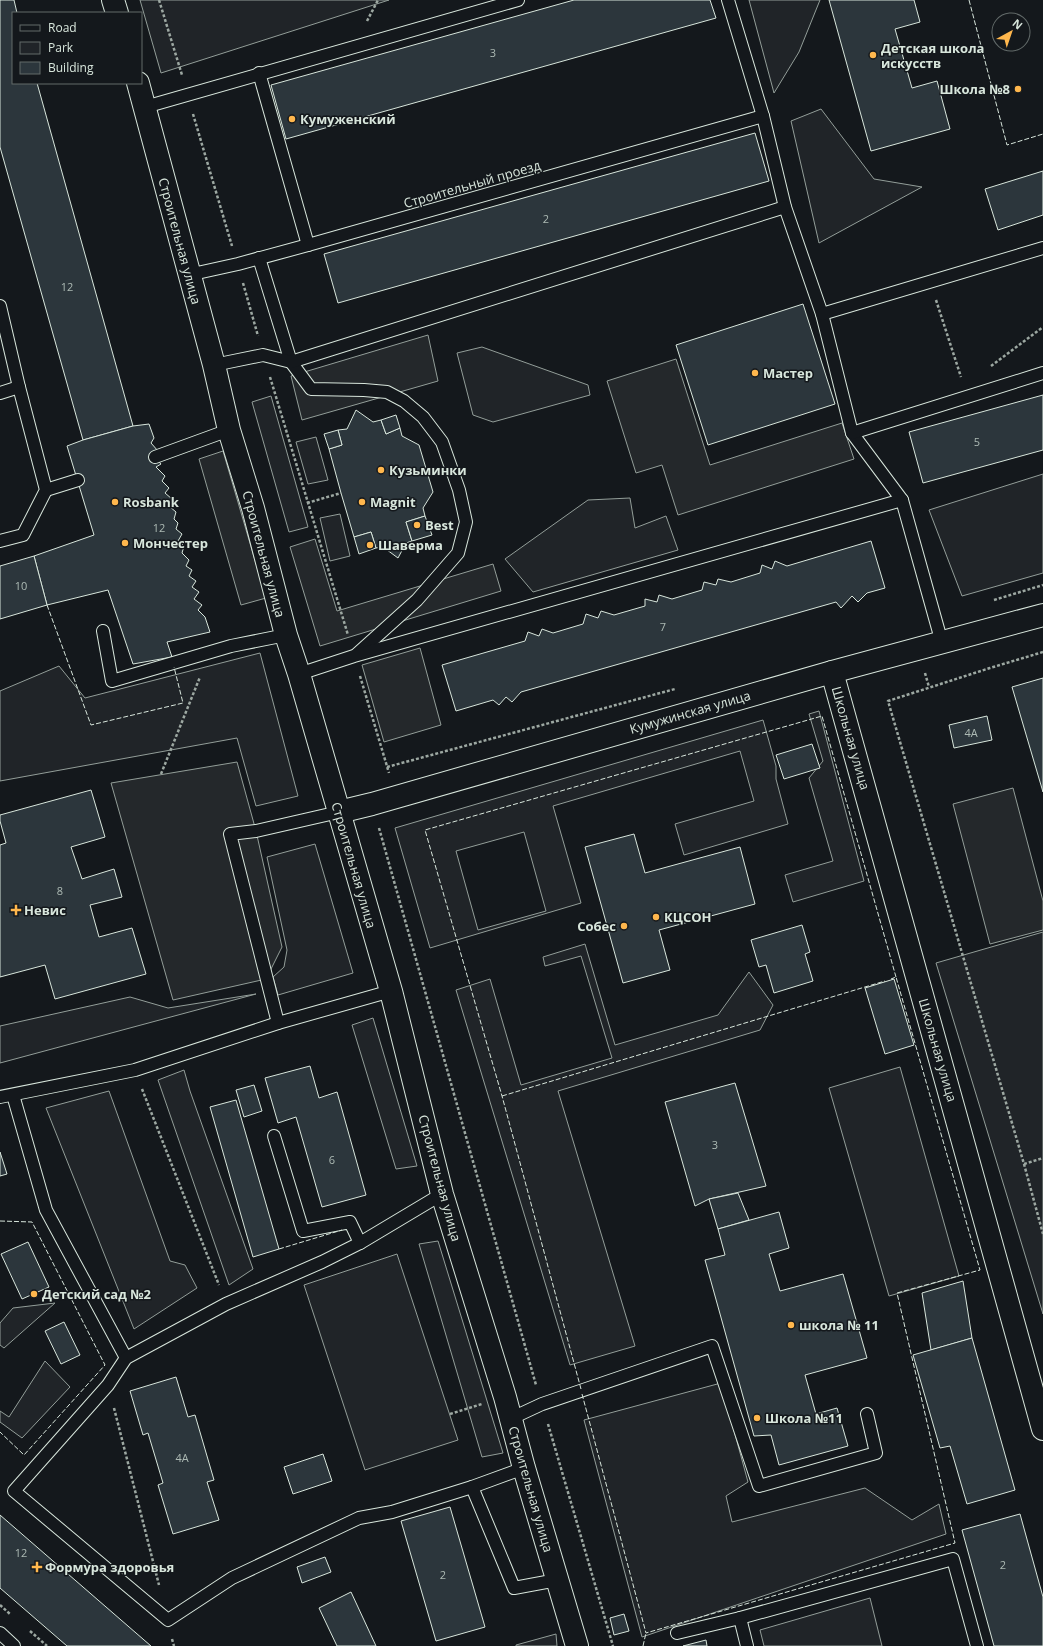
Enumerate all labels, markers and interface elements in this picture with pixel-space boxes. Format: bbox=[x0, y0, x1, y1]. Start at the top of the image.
legend bbox=[12, 12, 142, 84]
north arrow bbox=[991, 12, 1031, 52]
text: N bbox=[1009, 15, 1026, 33]
text: Road bbox=[48, 19, 77, 36]
text: Park bbox=[48, 39, 74, 56]
place label: Детская школа искусств bbox=[881, 39, 984, 72]
house number: 3 bbox=[490, 45, 496, 60]
marker: Детская школа искусств bbox=[868, 50, 878, 60]
text: Building bbox=[48, 59, 94, 76]
place label: Школа №8 bbox=[939, 80, 1010, 98]
marker: Школа №8 bbox=[1013, 84, 1023, 94]
place label: Кумуженский bbox=[300, 110, 396, 128]
marker: Кумуженский bbox=[287, 114, 297, 124]
street label: Строительный проезд bbox=[401, 156, 543, 212]
street label: Строительная улица bbox=[154, 176, 206, 306]
house number: 2 bbox=[543, 211, 549, 226]
house number: 12 bbox=[61, 279, 73, 294]
place label: Мастер bbox=[763, 364, 813, 382]
marker: Мастер bbox=[750, 368, 760, 378]
house number: 5 bbox=[974, 434, 980, 449]
place label: Кузьминки bbox=[389, 461, 467, 479]
marker: Кузьминки bbox=[376, 465, 386, 475]
street label: Строительная улица bbox=[238, 489, 290, 619]
place label: Rosbank bbox=[123, 493, 180, 511]
place label: Magnit bbox=[370, 493, 416, 511]
marker: Rosbank bbox=[110, 497, 120, 507]
marker: Magnit bbox=[357, 497, 367, 507]
place label: Best bbox=[425, 516, 454, 534]
house number: 12 bbox=[153, 520, 165, 535]
marker: Best bbox=[412, 520, 422, 530]
place label: Мончестер bbox=[133, 534, 208, 552]
place label: Шаверма bbox=[378, 536, 443, 554]
marker: Мончестер bbox=[120, 538, 130, 548]
marker: Шаверма bbox=[365, 540, 375, 550]
house number: 10 bbox=[15, 578, 27, 593]
house number: 7 bbox=[660, 619, 666, 634]
street label: Школьная улица bbox=[828, 684, 874, 792]
street label: Кумужинская улица bbox=[628, 686, 752, 738]
house number: 4А bbox=[964, 725, 978, 740]
street label: Строительная улица bbox=[327, 800, 381, 930]
house number: 8 bbox=[57, 883, 63, 898]
place label: Невис bbox=[24, 901, 66, 919]
marker: Невис bbox=[11, 905, 21, 915]
place label: КЦСОН bbox=[664, 908, 711, 926]
marker: КЦСОН bbox=[651, 912, 661, 922]
place label: Собес bbox=[577, 917, 616, 935]
marker: Собес bbox=[619, 921, 629, 931]
street label: Школьная улица bbox=[915, 996, 961, 1104]
street label: Строительная улица bbox=[414, 1113, 466, 1243]
house number: 3 bbox=[712, 1137, 718, 1152]
house number: 6 bbox=[329, 1152, 335, 1167]
place label: Детский сад №2 bbox=[42, 1285, 152, 1303]
marker: Детский сад №2 bbox=[29, 1289, 39, 1299]
place label: школа № 11 bbox=[799, 1316, 879, 1334]
marker: школа № 11 bbox=[786, 1320, 796, 1330]
place label: Школа №11 bbox=[765, 1409, 843, 1427]
marker: Школа №11 bbox=[752, 1413, 762, 1423]
street label: Строительная улица bbox=[504, 1424, 558, 1554]
house number: 4А bbox=[175, 1450, 189, 1465]
house number: 12 bbox=[15, 1545, 27, 1560]
house number: 2 bbox=[1000, 1557, 1006, 1572]
place label: Формура здоровья bbox=[45, 1558, 174, 1576]
marker: Формура здоровья bbox=[32, 1562, 42, 1572]
house number: 2 bbox=[440, 1567, 446, 1582]

